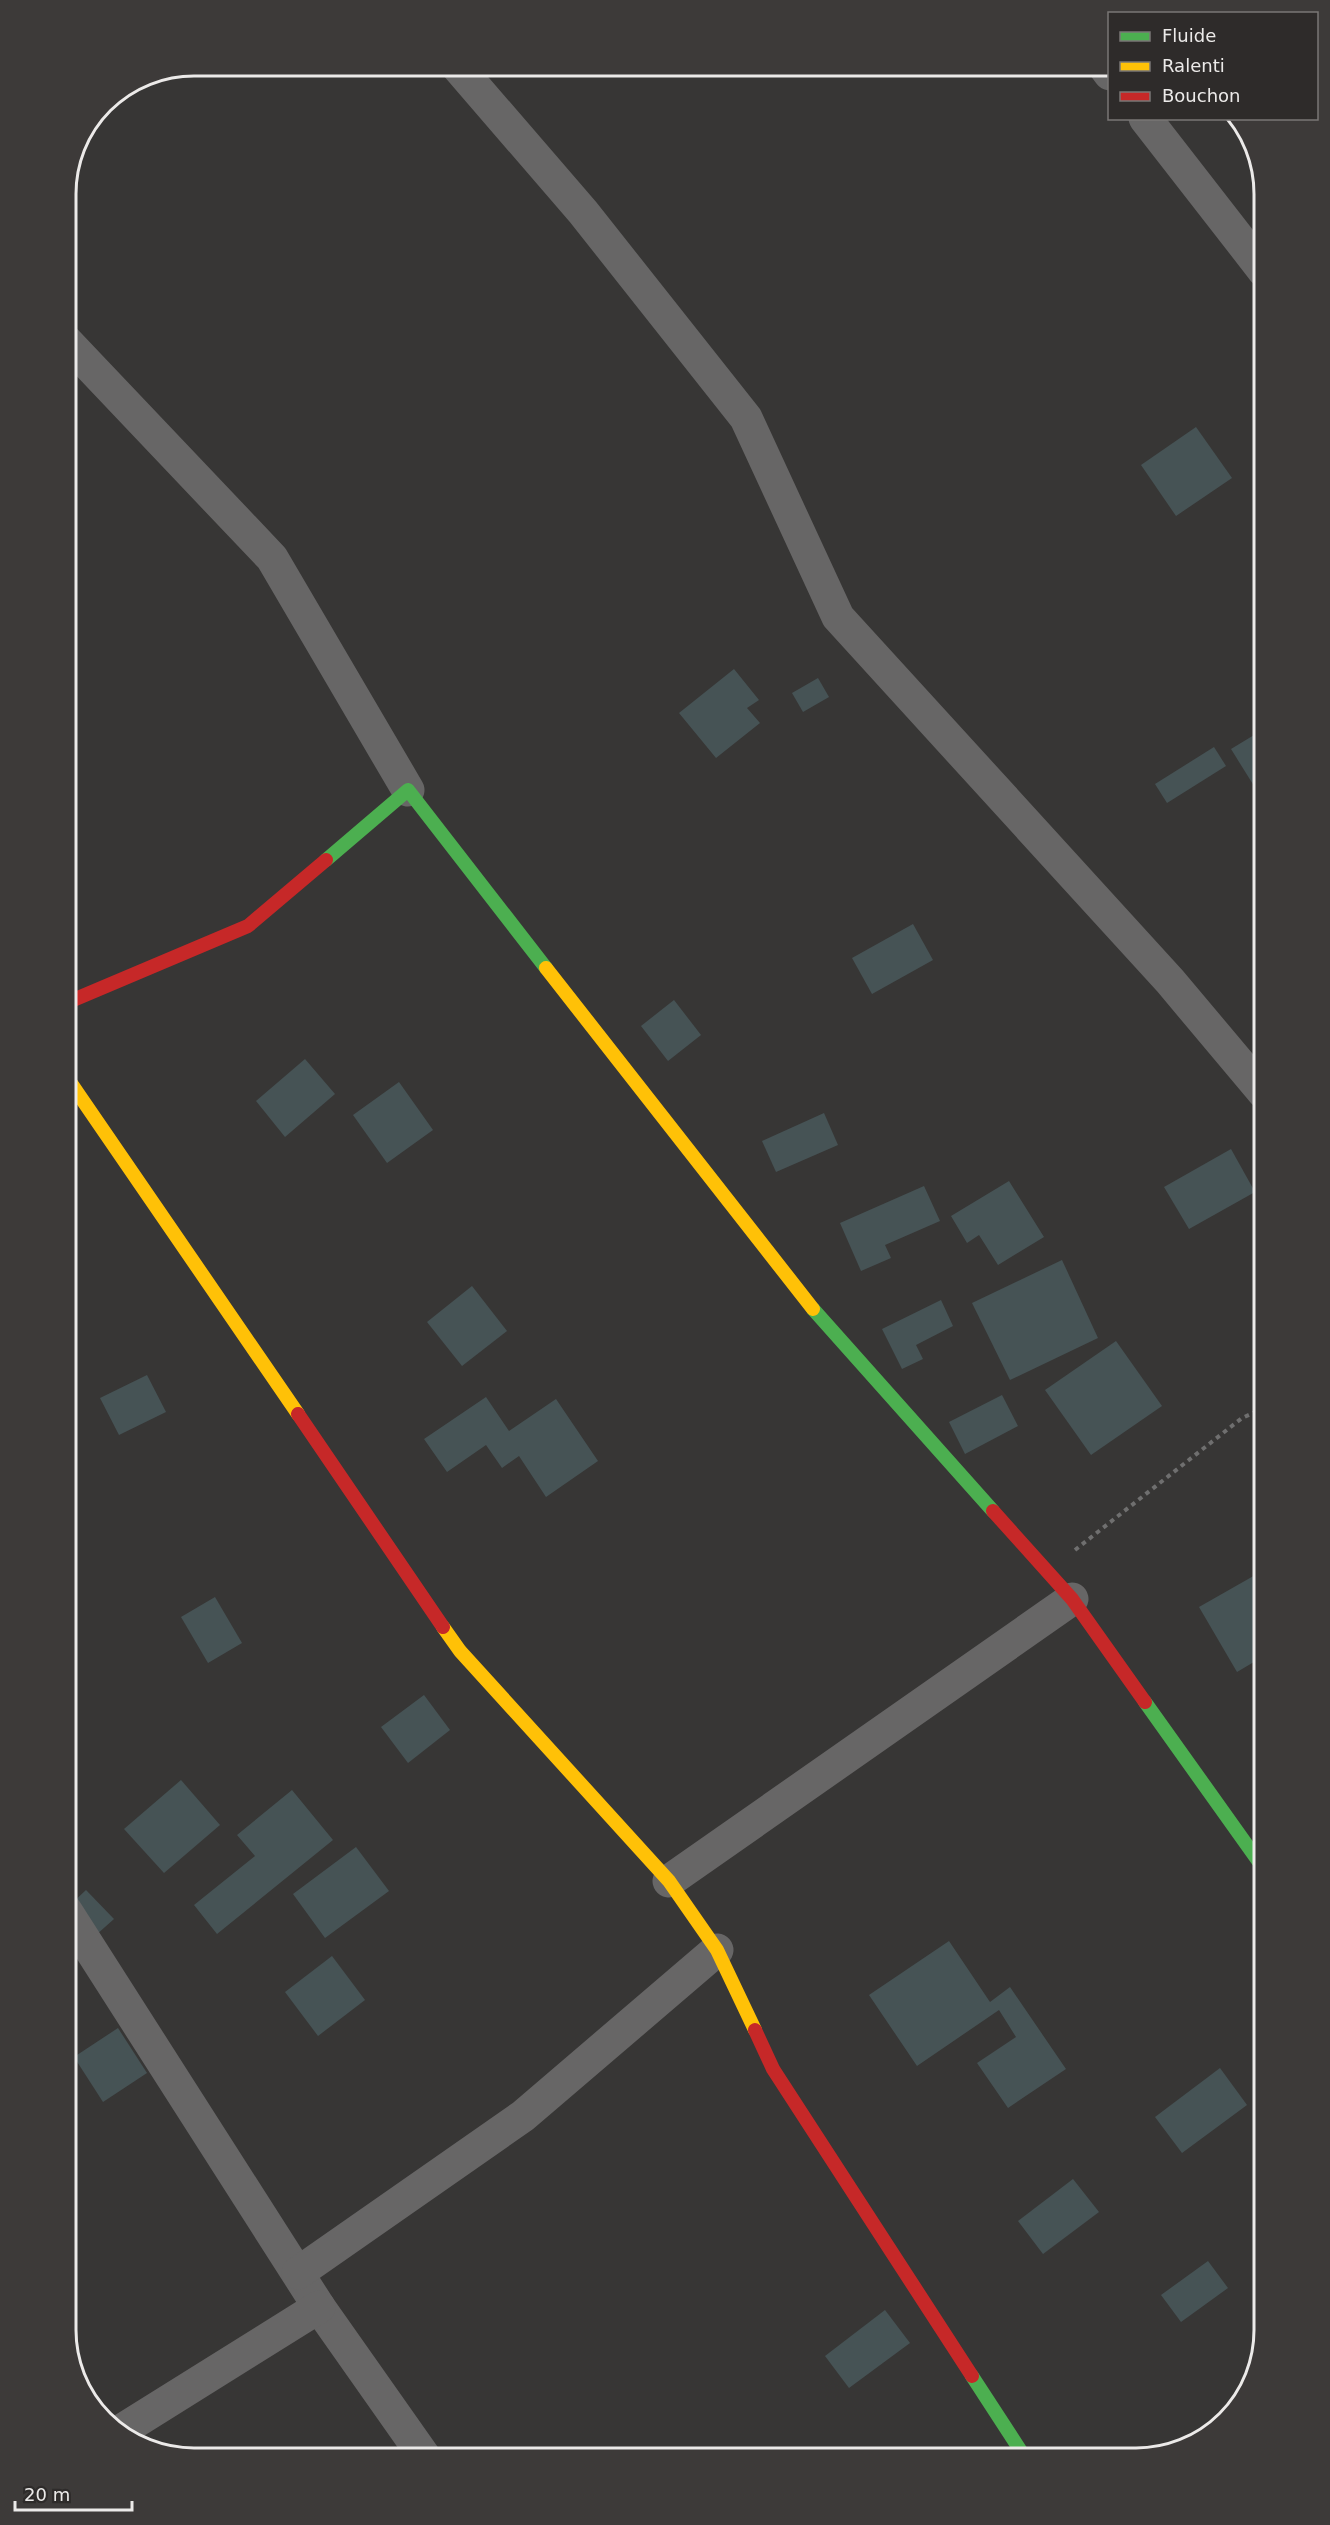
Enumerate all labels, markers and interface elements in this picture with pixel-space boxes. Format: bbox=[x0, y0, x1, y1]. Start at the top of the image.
legend bbox=[1108, 12, 1318, 120]
text: Fluide bbox=[1162, 25, 1216, 46]
text: Ralenti bbox=[1162, 55, 1225, 76]
text: Bouchon bbox=[1162, 85, 1241, 106]
scale bar bbox=[15, 2474, 132, 2512]
text: 20 m bbox=[24, 2484, 70, 2505]

